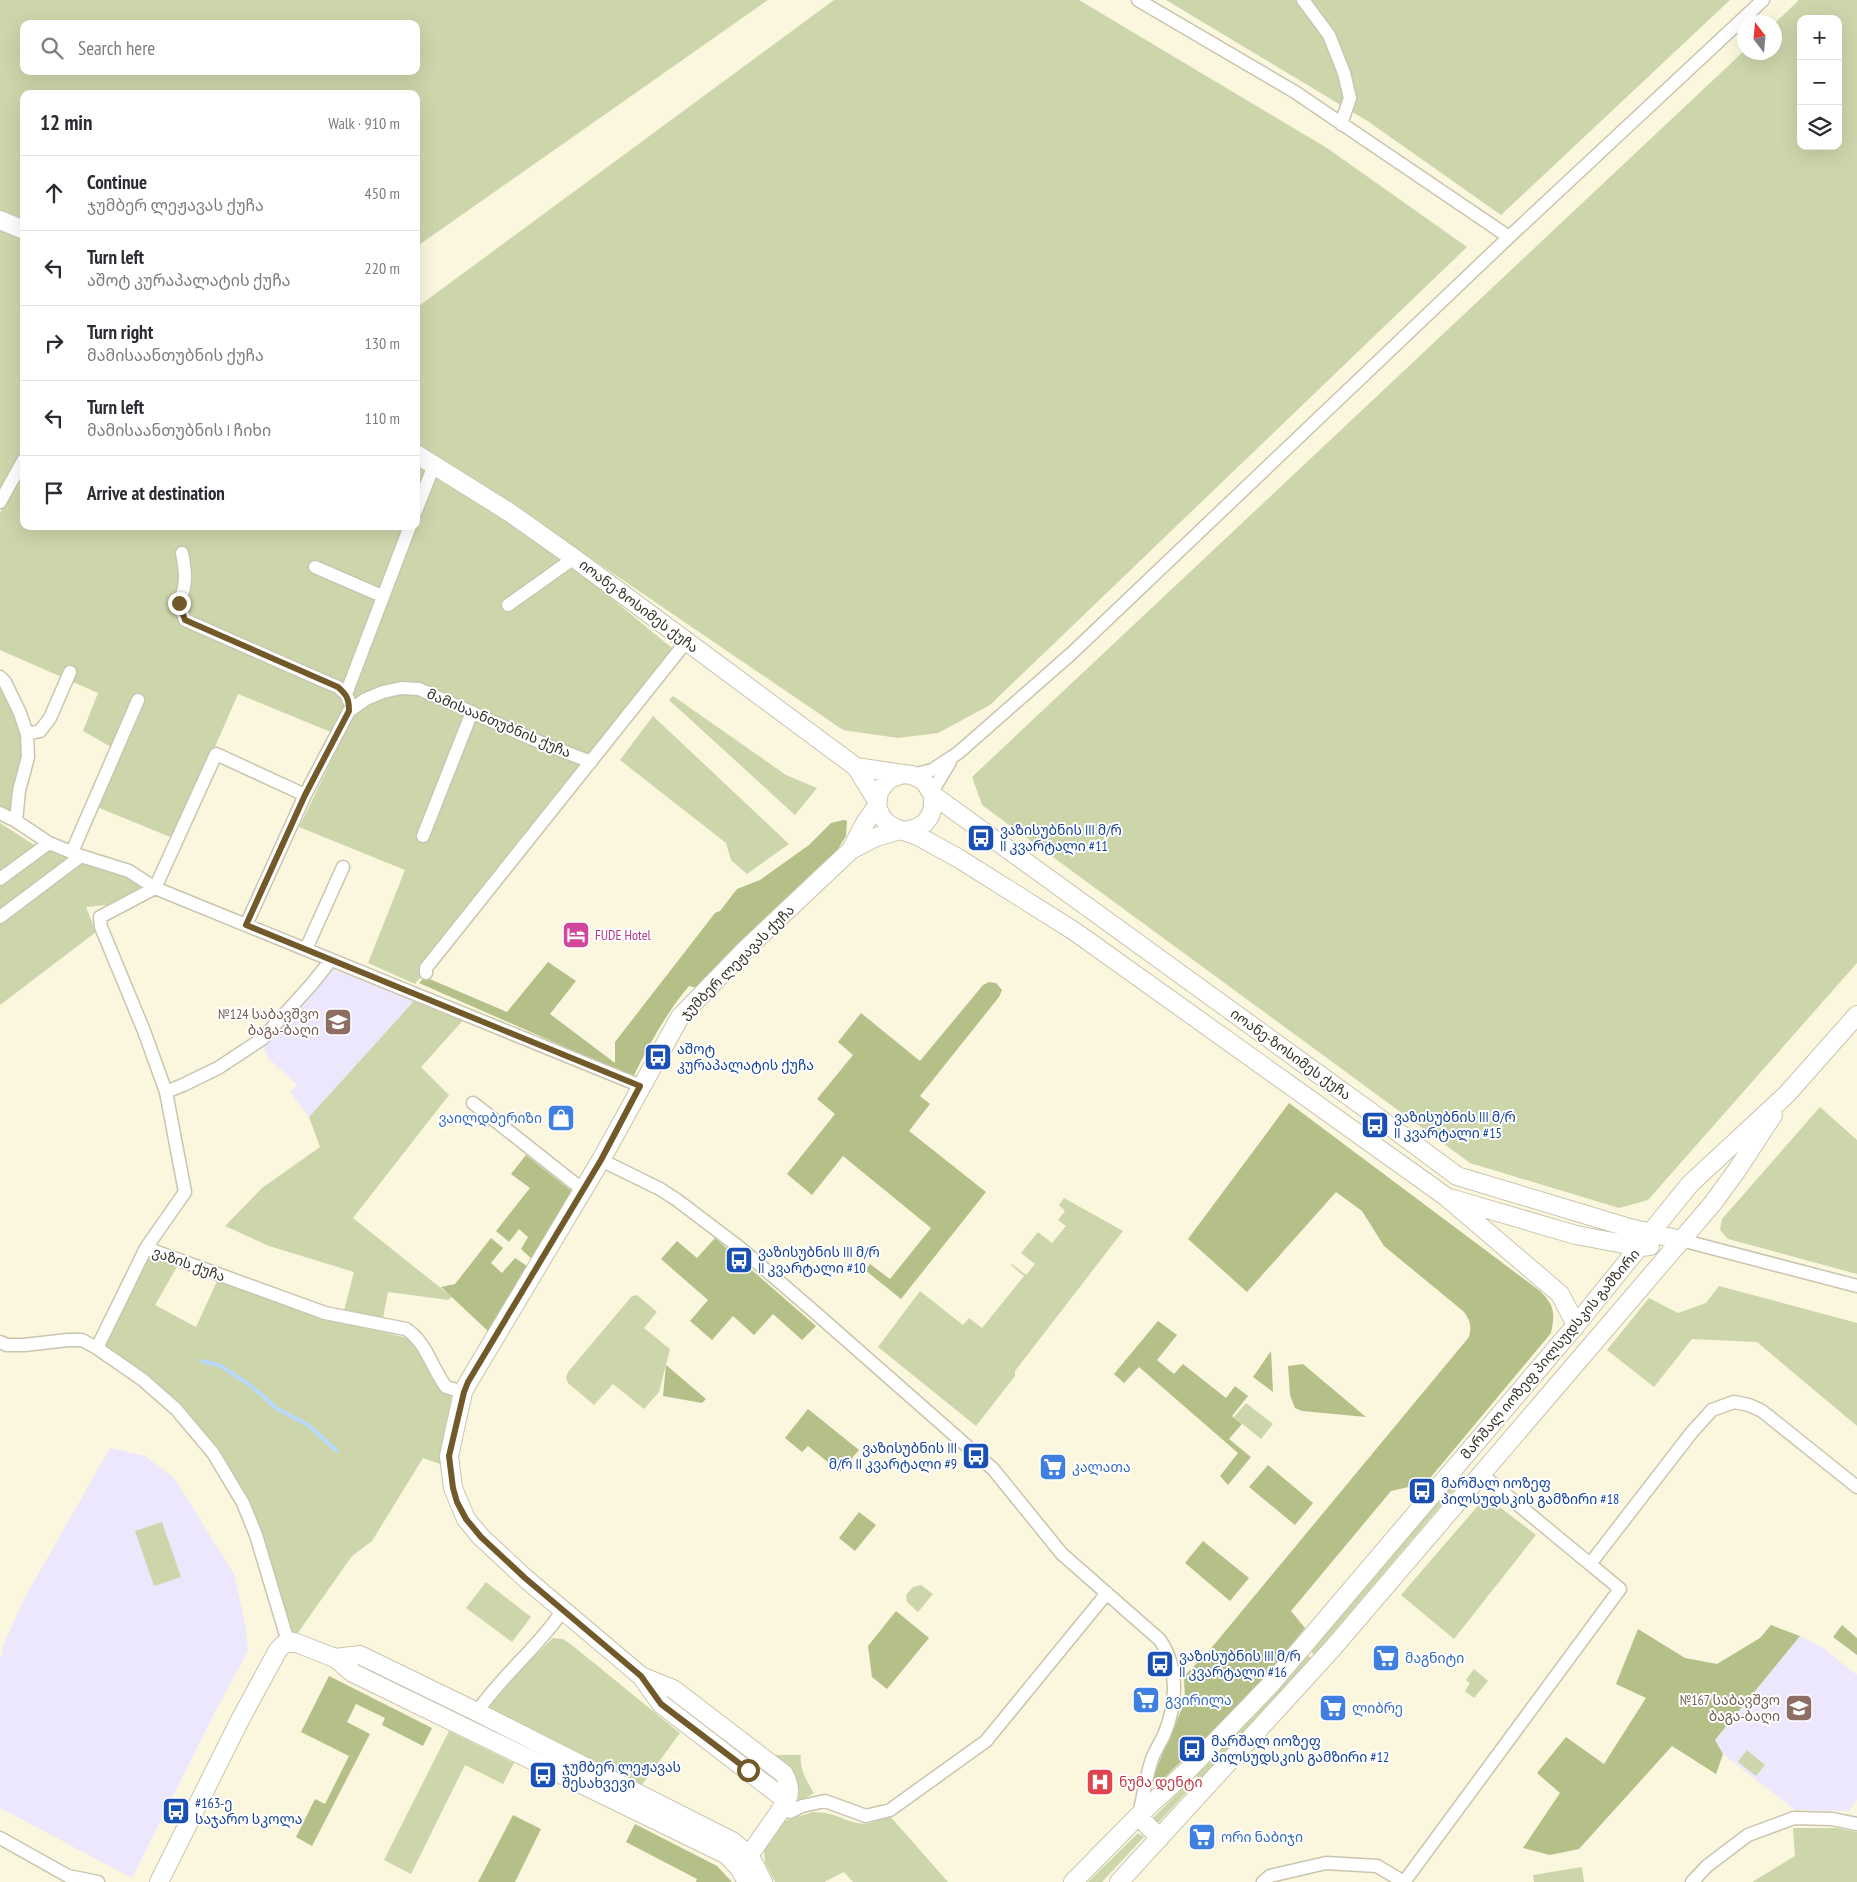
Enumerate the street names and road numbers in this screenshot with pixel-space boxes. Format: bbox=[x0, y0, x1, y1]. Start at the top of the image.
street label: იოანე-ზოსიმეს ქუჩა bbox=[576, 555, 702, 657]
street label: მამისაანთუბნის ქუჩა bbox=[424, 684, 574, 762]
street label: ჯუმბერ ლეჟავას ქუჩა bbox=[676, 901, 798, 1023]
street label: იოანე-ზოსიმეს ქუჩა bbox=[1227, 1004, 1355, 1104]
street label: ვაზის ქუჩა bbox=[150, 1243, 228, 1285]
street label: მარშალ იოზეფ პილსუდსკის გამზირი bbox=[1457, 1245, 1643, 1463]

